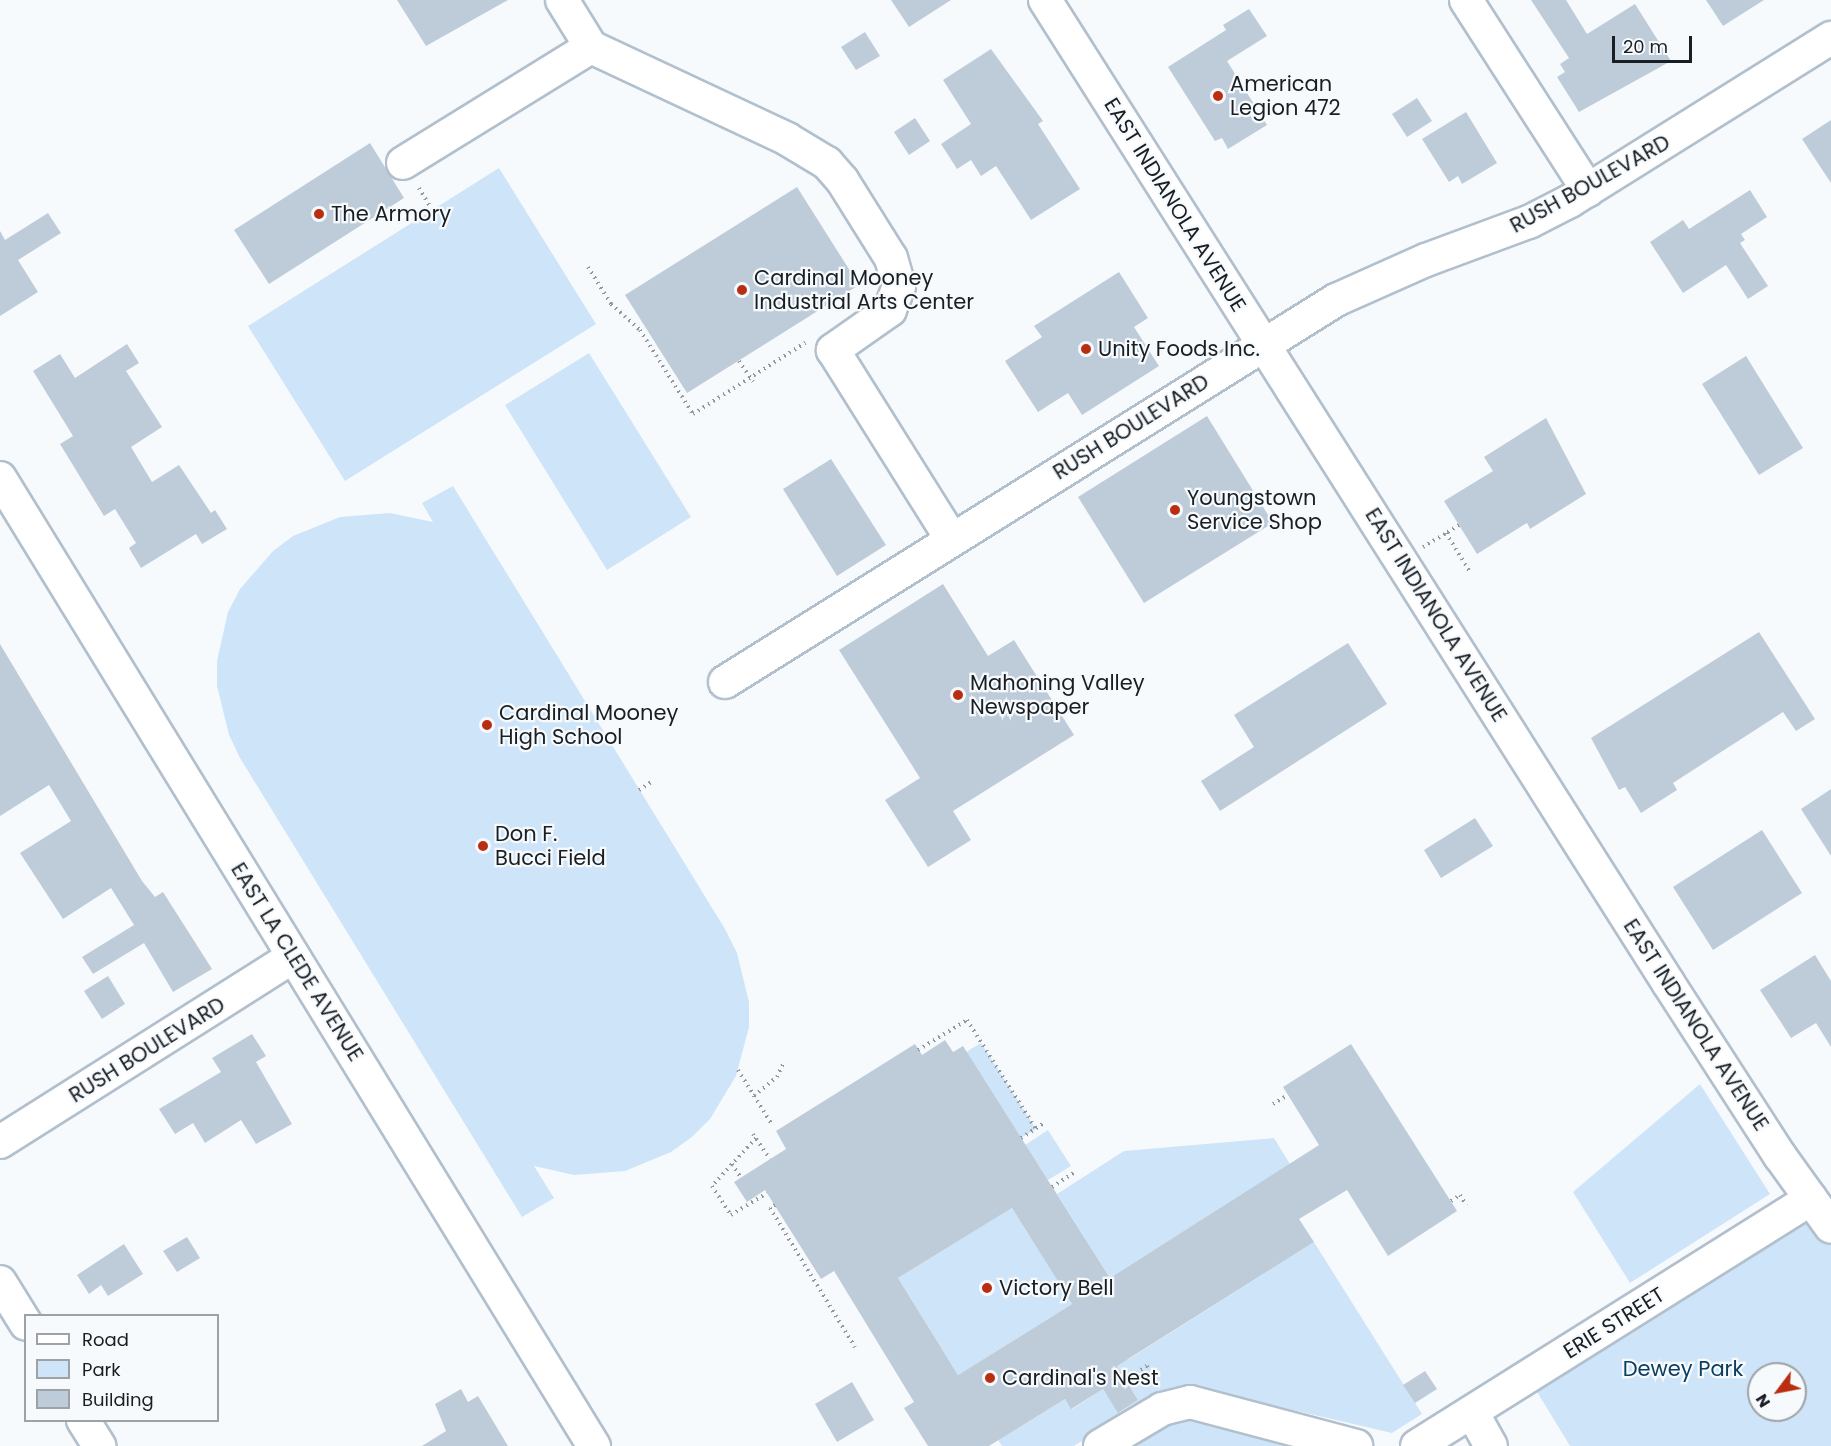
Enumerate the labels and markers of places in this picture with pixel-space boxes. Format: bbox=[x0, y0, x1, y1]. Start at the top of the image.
place label: American Legion 472 bbox=[1230, 71, 1341, 121]
marker: American Legion 472 bbox=[1211, 89, 1225, 103]
place label: The Armory bbox=[331, 201, 451, 227]
marker: The Armory bbox=[312, 207, 326, 221]
place label: Cardinal Mooney Industrial Arts Center bbox=[754, 265, 974, 315]
marker: Cardinal Mooney Industrial Arts Center bbox=[735, 283, 749, 297]
place label: Unity Foods Inc. bbox=[1098, 336, 1260, 362]
marker: Unity Foods Inc. bbox=[1079, 342, 1093, 356]
place label: Youngstown Service Shop bbox=[1187, 485, 1322, 535]
marker: Youngstown Service Shop bbox=[1168, 503, 1182, 517]
place label: Mahoning Valley Newspaper bbox=[970, 670, 1145, 720]
marker: Mahoning Valley Newspaper bbox=[951, 688, 965, 702]
place label: Cardinal Mooney High School bbox=[499, 700, 678, 750]
marker: Cardinal Mooney High School bbox=[480, 718, 494, 732]
place label: Don F. Bucci Field bbox=[495, 821, 606, 871]
marker: Don F. Bucci Field bbox=[476, 839, 490, 853]
place label: Victory Bell bbox=[999, 1275, 1114, 1301]
marker: Victory Bell bbox=[980, 1281, 994, 1295]
place label: Cardinal's Nest bbox=[1002, 1365, 1159, 1391]
marker: Cardinal's Nest bbox=[983, 1371, 997, 1385]

